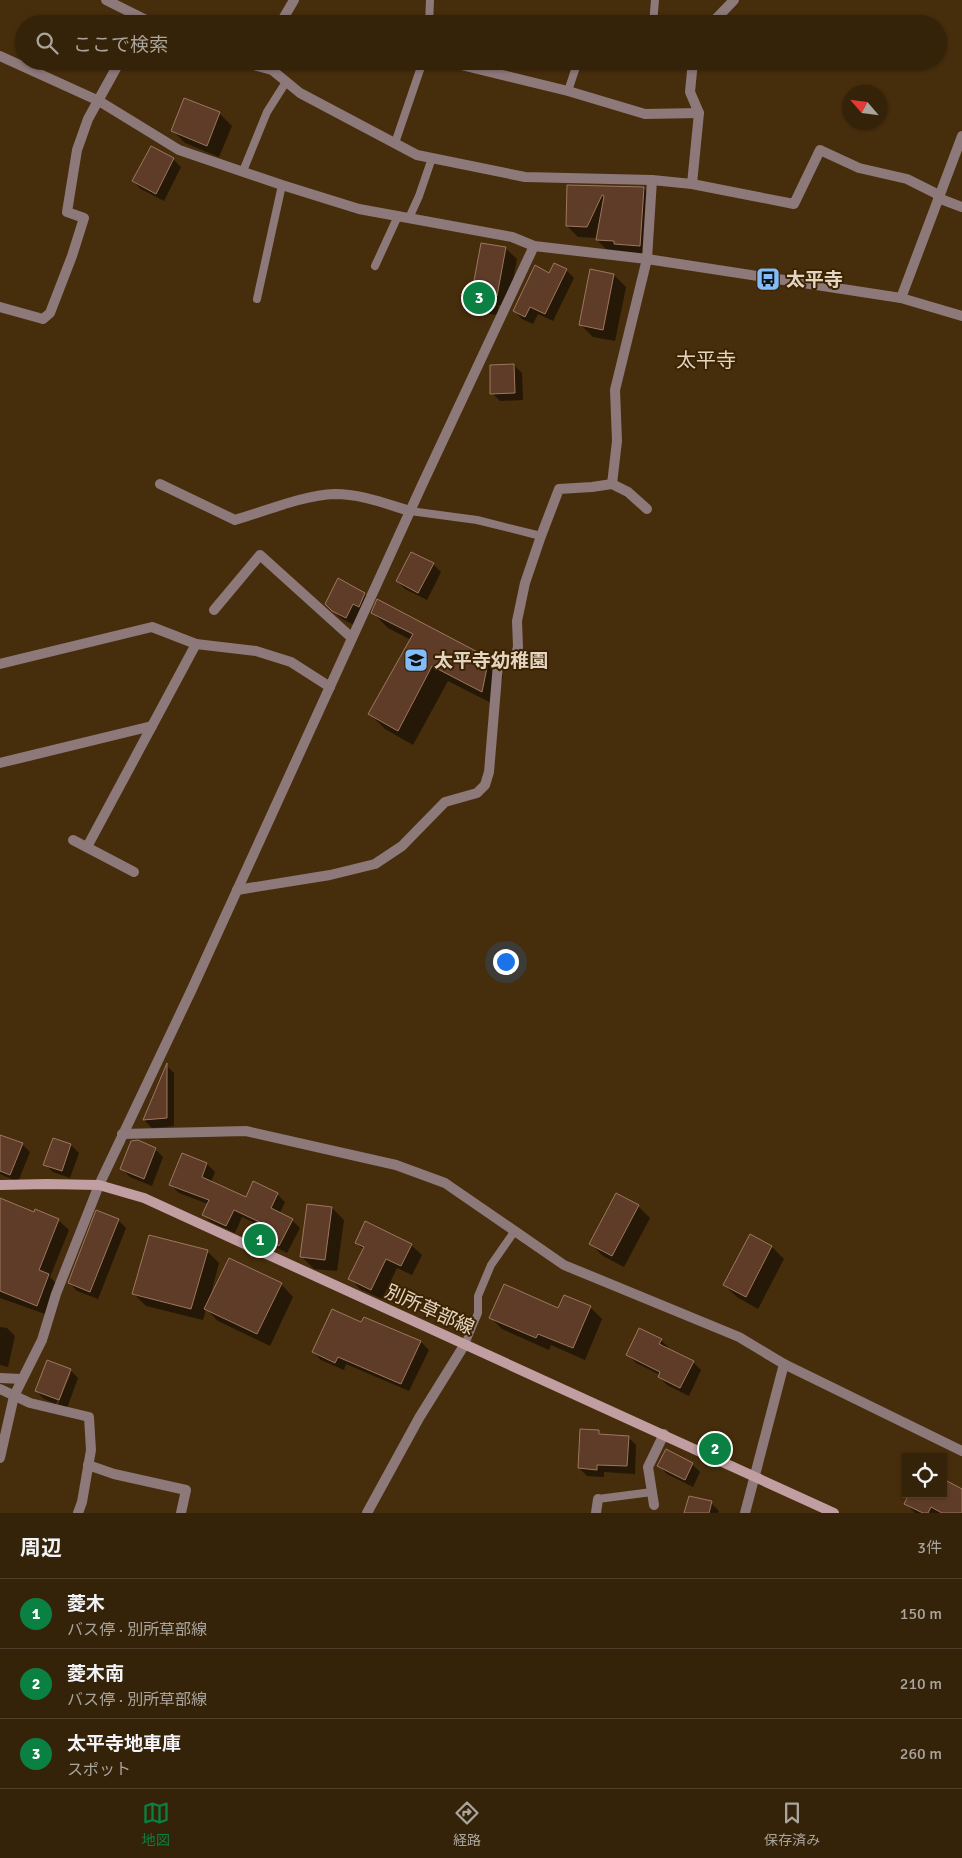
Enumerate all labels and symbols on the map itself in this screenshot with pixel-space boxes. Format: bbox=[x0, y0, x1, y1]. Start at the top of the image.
north arrow bbox=[842, 85, 887, 130]
bus stop icon: 太平寺 bbox=[755, 266, 781, 292]
place label: 太平寺 bbox=[786, 268, 843, 292]
pin: 3 bbox=[463, 279, 495, 317]
district label: 太平寺 bbox=[676, 348, 736, 373]
school or university icon: 太平寺幼稚園 bbox=[403, 647, 429, 673]
place label: 太平寺幼稚園 bbox=[434, 649, 548, 673]
your location bbox=[493, 949, 519, 975]
pin: 1 bbox=[244, 1221, 276, 1259]
street label: 別所草部線 bbox=[381, 1280, 478, 1340]
pin: 2 bbox=[699, 1430, 731, 1468]

